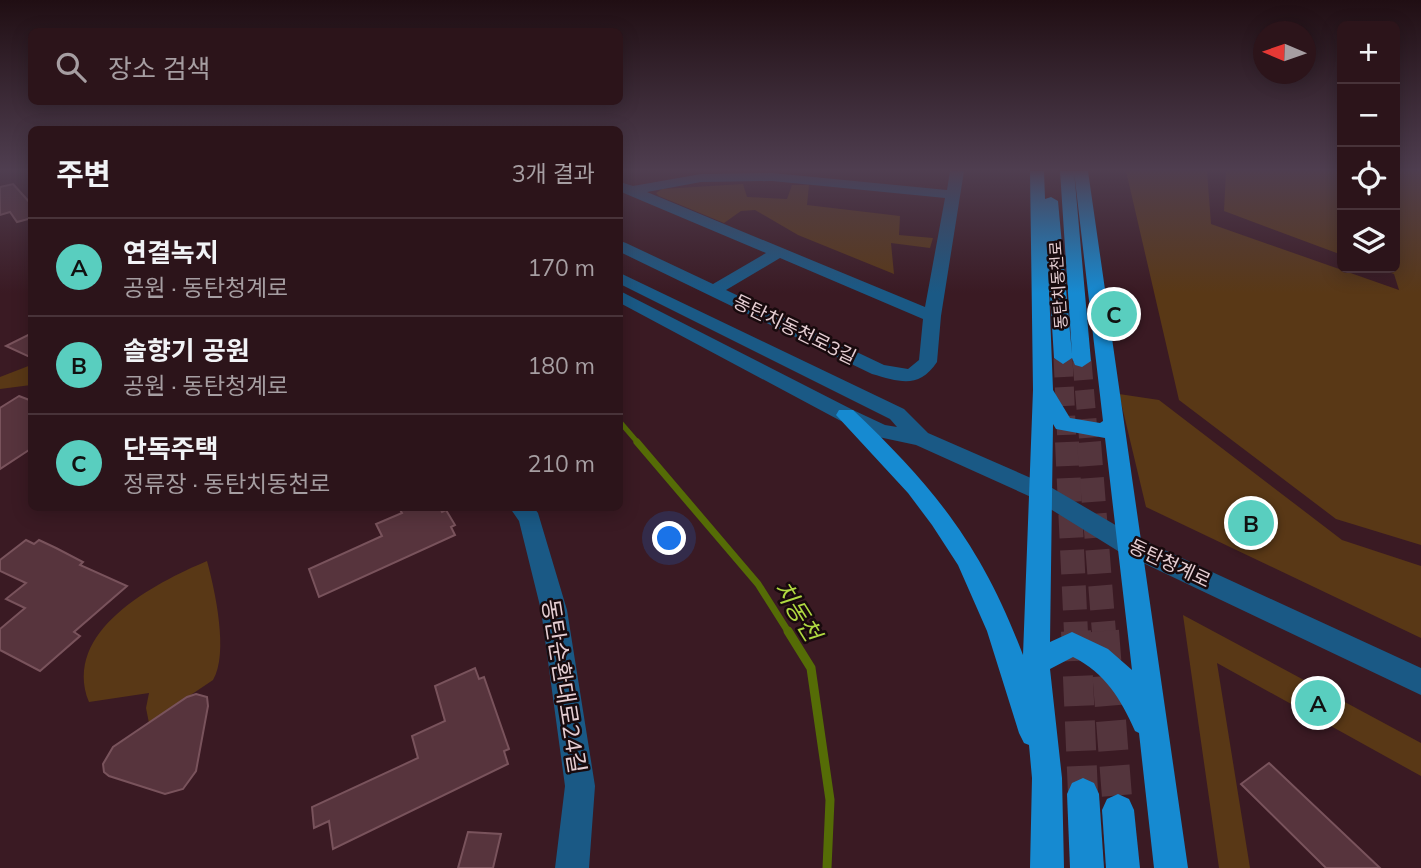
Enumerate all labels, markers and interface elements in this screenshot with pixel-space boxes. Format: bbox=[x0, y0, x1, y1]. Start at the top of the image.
north arrow bbox=[1253, 21, 1316, 84]
map controls bbox=[1337, 21, 1400, 273]
button: + bbox=[1337, 21, 1400, 84]
search box bbox=[28, 28, 623, 105]
icon: search bbox=[52, 48, 90, 86]
text: 장소 검색 bbox=[108, 52, 210, 85]
button: − bbox=[1337, 84, 1400, 147]
button: locate bbox=[1337, 147, 1400, 210]
text: 주변 bbox=[56, 155, 111, 193]
text: 3개 결과 bbox=[512, 159, 595, 188]
button: layers bbox=[1337, 210, 1400, 273]
text: 연결녹지 bbox=[123, 236, 219, 269]
street label: 동탄치동천로 bbox=[1045, 240, 1071, 330]
text: A bbox=[70, 253, 88, 282]
text: 170 m bbox=[527, 253, 595, 282]
text: 공원 · 동탄청계로 bbox=[123, 273, 288, 302]
pin: C bbox=[1091, 288, 1137, 340]
street label: 동탄치동천로3길 bbox=[730, 289, 860, 369]
text: 솔향기 공원 bbox=[123, 334, 250, 367]
text: B bbox=[71, 351, 87, 380]
text: 180 m bbox=[527, 351, 595, 380]
text: 공원 · 동탄청계로 bbox=[123, 371, 288, 400]
text: 단독주택 bbox=[123, 432, 219, 465]
text: C bbox=[71, 449, 87, 478]
text: 210 m bbox=[527, 449, 595, 478]
text: 정류장 · 동탄치동천로 bbox=[123, 469, 331, 498]
pin: B bbox=[1228, 497, 1274, 549]
your location bbox=[652, 521, 686, 555]
street label: 동탄청계로 bbox=[1125, 534, 1215, 592]
water label: 치동천 bbox=[768, 574, 830, 649]
street label: 동탄순환대로24길 bbox=[536, 597, 593, 775]
pin: A bbox=[1295, 677, 1341, 729]

